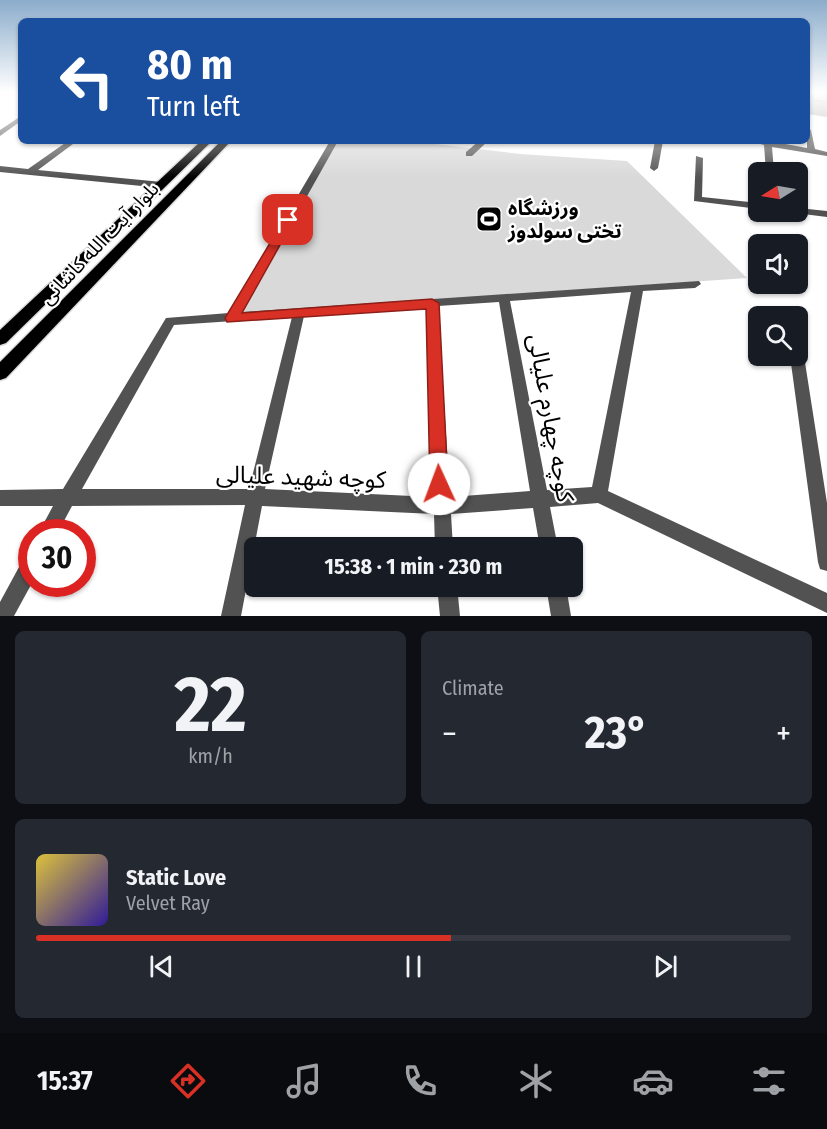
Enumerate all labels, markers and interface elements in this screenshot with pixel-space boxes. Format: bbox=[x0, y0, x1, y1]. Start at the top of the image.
text: 80 m bbox=[147, 40, 233, 90]
icon: left bbox=[48, 42, 126, 120]
text: Turn left bbox=[147, 91, 240, 123]
north arrow bbox=[748, 162, 808, 222]
map controls bbox=[748, 162, 808, 366]
street label: بلوار آیت الله کاشانی bbox=[34, 177, 164, 309]
pin bbox=[262, 194, 313, 245]
place label: ورزشگاه تختی سولدوز bbox=[507, 196, 622, 243]
icon: arrive bbox=[271, 203, 304, 236]
sports icon: ورزشگاه تختی سولدوز bbox=[474, 204, 504, 234]
button: sound bbox=[748, 234, 808, 294]
button: search bbox=[748, 306, 808, 366]
street label: کوچه چهارم علیالی bbox=[518, 332, 580, 506]
position arrow bbox=[407, 452, 471, 516]
street label: کوچه شهید علیالی bbox=[215, 460, 388, 495]
speed limit sign: 30 bbox=[18, 519, 96, 597]
text: 15:38 · 1 min · 230 m bbox=[325, 553, 502, 580]
text: 22 bbox=[174, 658, 247, 752]
text: Climate bbox=[442, 676, 504, 700]
text: 23° bbox=[585, 706, 648, 760]
text: − bbox=[442, 714, 457, 754]
text: + bbox=[776, 714, 791, 754]
text: km/h bbox=[188, 744, 233, 768]
text: Static Love bbox=[126, 864, 226, 891]
text: Velvet Ray bbox=[126, 891, 210, 915]
icon: previous bbox=[145, 950, 178, 983]
icon: pause bbox=[397, 950, 430, 983]
icon: next bbox=[649, 950, 682, 983]
icon: directions bbox=[167, 1060, 209, 1102]
icon: music bbox=[283, 1060, 325, 1102]
icon: phone bbox=[399, 1060, 441, 1102]
icon: climate bbox=[515, 1060, 557, 1102]
icon: car bbox=[632, 1060, 674, 1102]
icon: filters bbox=[748, 1060, 790, 1102]
text: 15:37 bbox=[37, 1065, 93, 1097]

